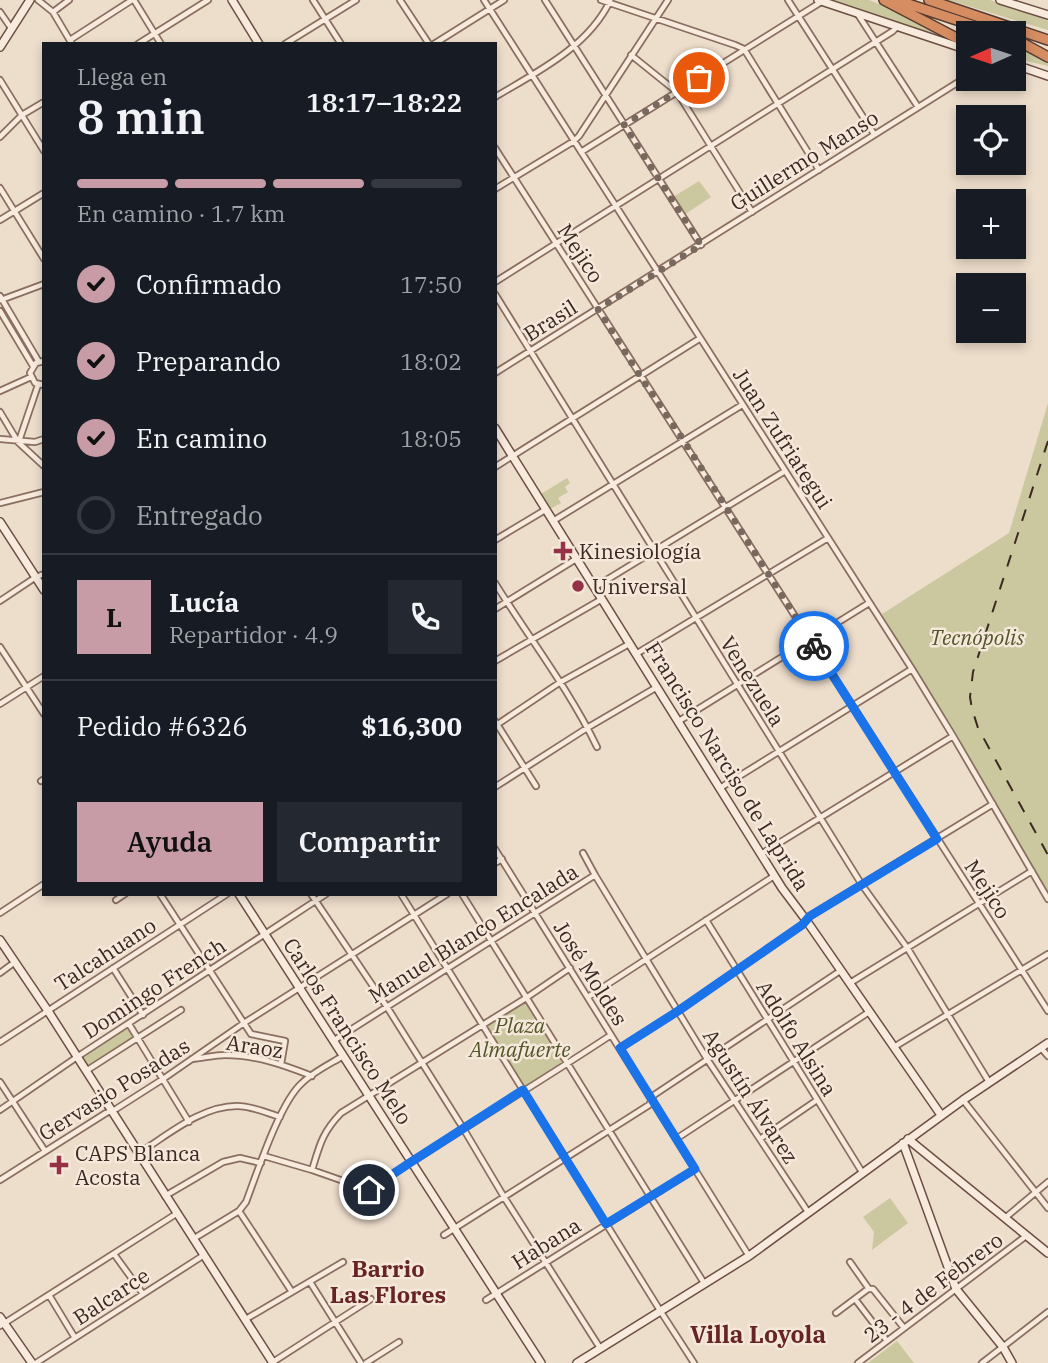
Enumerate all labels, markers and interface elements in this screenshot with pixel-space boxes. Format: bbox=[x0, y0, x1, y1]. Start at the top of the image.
north arrow bbox=[956, 21, 1026, 91]
map controls bbox=[956, 21, 1026, 343]
pin bbox=[669, 48, 729, 108]
icon: bag bbox=[680, 59, 718, 97]
text: Llega en bbox=[77, 61, 167, 91]
text: 18:17–18:22 bbox=[306, 85, 462, 119]
text: 8 min bbox=[77, 87, 205, 147]
street label: Guillermo Manso bbox=[725, 103, 883, 217]
button: locate bbox=[956, 105, 1026, 175]
button: + bbox=[956, 189, 1026, 259]
text: En camino · 1.7 km bbox=[77, 198, 286, 228]
street label: Mejico bbox=[552, 218, 610, 288]
icon: check bbox=[77, 265, 115, 303]
text: Confirmado bbox=[136, 267, 281, 301]
text: 17:50 bbox=[400, 269, 462, 299]
button: − bbox=[956, 273, 1026, 343]
street label: Brasil bbox=[518, 293, 582, 347]
icon: check bbox=[77, 342, 115, 380]
text: Preparando bbox=[136, 344, 281, 378]
text: 18:02 bbox=[400, 346, 462, 376]
street label: Juan Zufriategui bbox=[727, 362, 839, 514]
icon: check bbox=[77, 419, 115, 457]
text: En camino bbox=[136, 421, 267, 455]
text: 18:05 bbox=[400, 423, 462, 453]
text: Entregado bbox=[136, 498, 263, 532]
place label: Kinesiología bbox=[579, 537, 702, 565]
marker: Kinesiología bbox=[553, 541, 573, 561]
place label: Universal bbox=[592, 572, 687, 600]
marker: Universal bbox=[570, 578, 586, 594]
button: phone bbox=[388, 580, 462, 654]
text: Lucía bbox=[169, 585, 239, 619]
text: L bbox=[106, 600, 122, 634]
courier bbox=[779, 611, 849, 681]
text: Repartidor · 4.9 bbox=[169, 619, 338, 649]
park label: Tecnópolis bbox=[930, 623, 1024, 651]
icon: bike bbox=[795, 627, 833, 665]
street label: Venezuela bbox=[714, 631, 792, 731]
street label: Francisco Narciso de Laprida bbox=[640, 636, 816, 896]
text: Pedido #6326 bbox=[77, 709, 248, 743]
text: $16,300 bbox=[361, 709, 462, 743]
button: Ayuda bbox=[77, 802, 263, 882]
button: Compartir bbox=[277, 802, 462, 882]
street label: Mejico bbox=[959, 854, 1017, 924]
street label: Manuel Blanco Encalada bbox=[363, 857, 583, 1009]
street label: Talcahuano bbox=[49, 911, 161, 997]
street label: José Moldes bbox=[548, 915, 634, 1031]
street label: Domingo French bbox=[77, 931, 231, 1045]
street label: Carlos Francisco Melo bbox=[277, 932, 419, 1130]
street label: Adolfo Alsina bbox=[750, 975, 844, 1101]
park label: Plaza Almafuerte bbox=[467, 1011, 571, 1063]
street label: Agustín Álvarez bbox=[697, 1023, 805, 1169]
street label: Araoz bbox=[224, 1028, 286, 1064]
street label: Gervasio Posadas bbox=[33, 1031, 195, 1147]
place label: CAPS Blanca Acosta bbox=[75, 1139, 201, 1191]
marker: CAPS Blanca Acosta bbox=[49, 1155, 69, 1175]
pin bbox=[339, 1160, 399, 1220]
icon: home bbox=[350, 1171, 388, 1209]
street label: Habana bbox=[506, 1211, 586, 1275]
street label: 23 - 4 de Febrero bbox=[858, 1225, 1008, 1349]
district label: Barrio Las Flores bbox=[330, 1253, 446, 1309]
street label: Balcarce bbox=[68, 1261, 154, 1331]
district label: Villa Loyola bbox=[690, 1318, 826, 1350]

